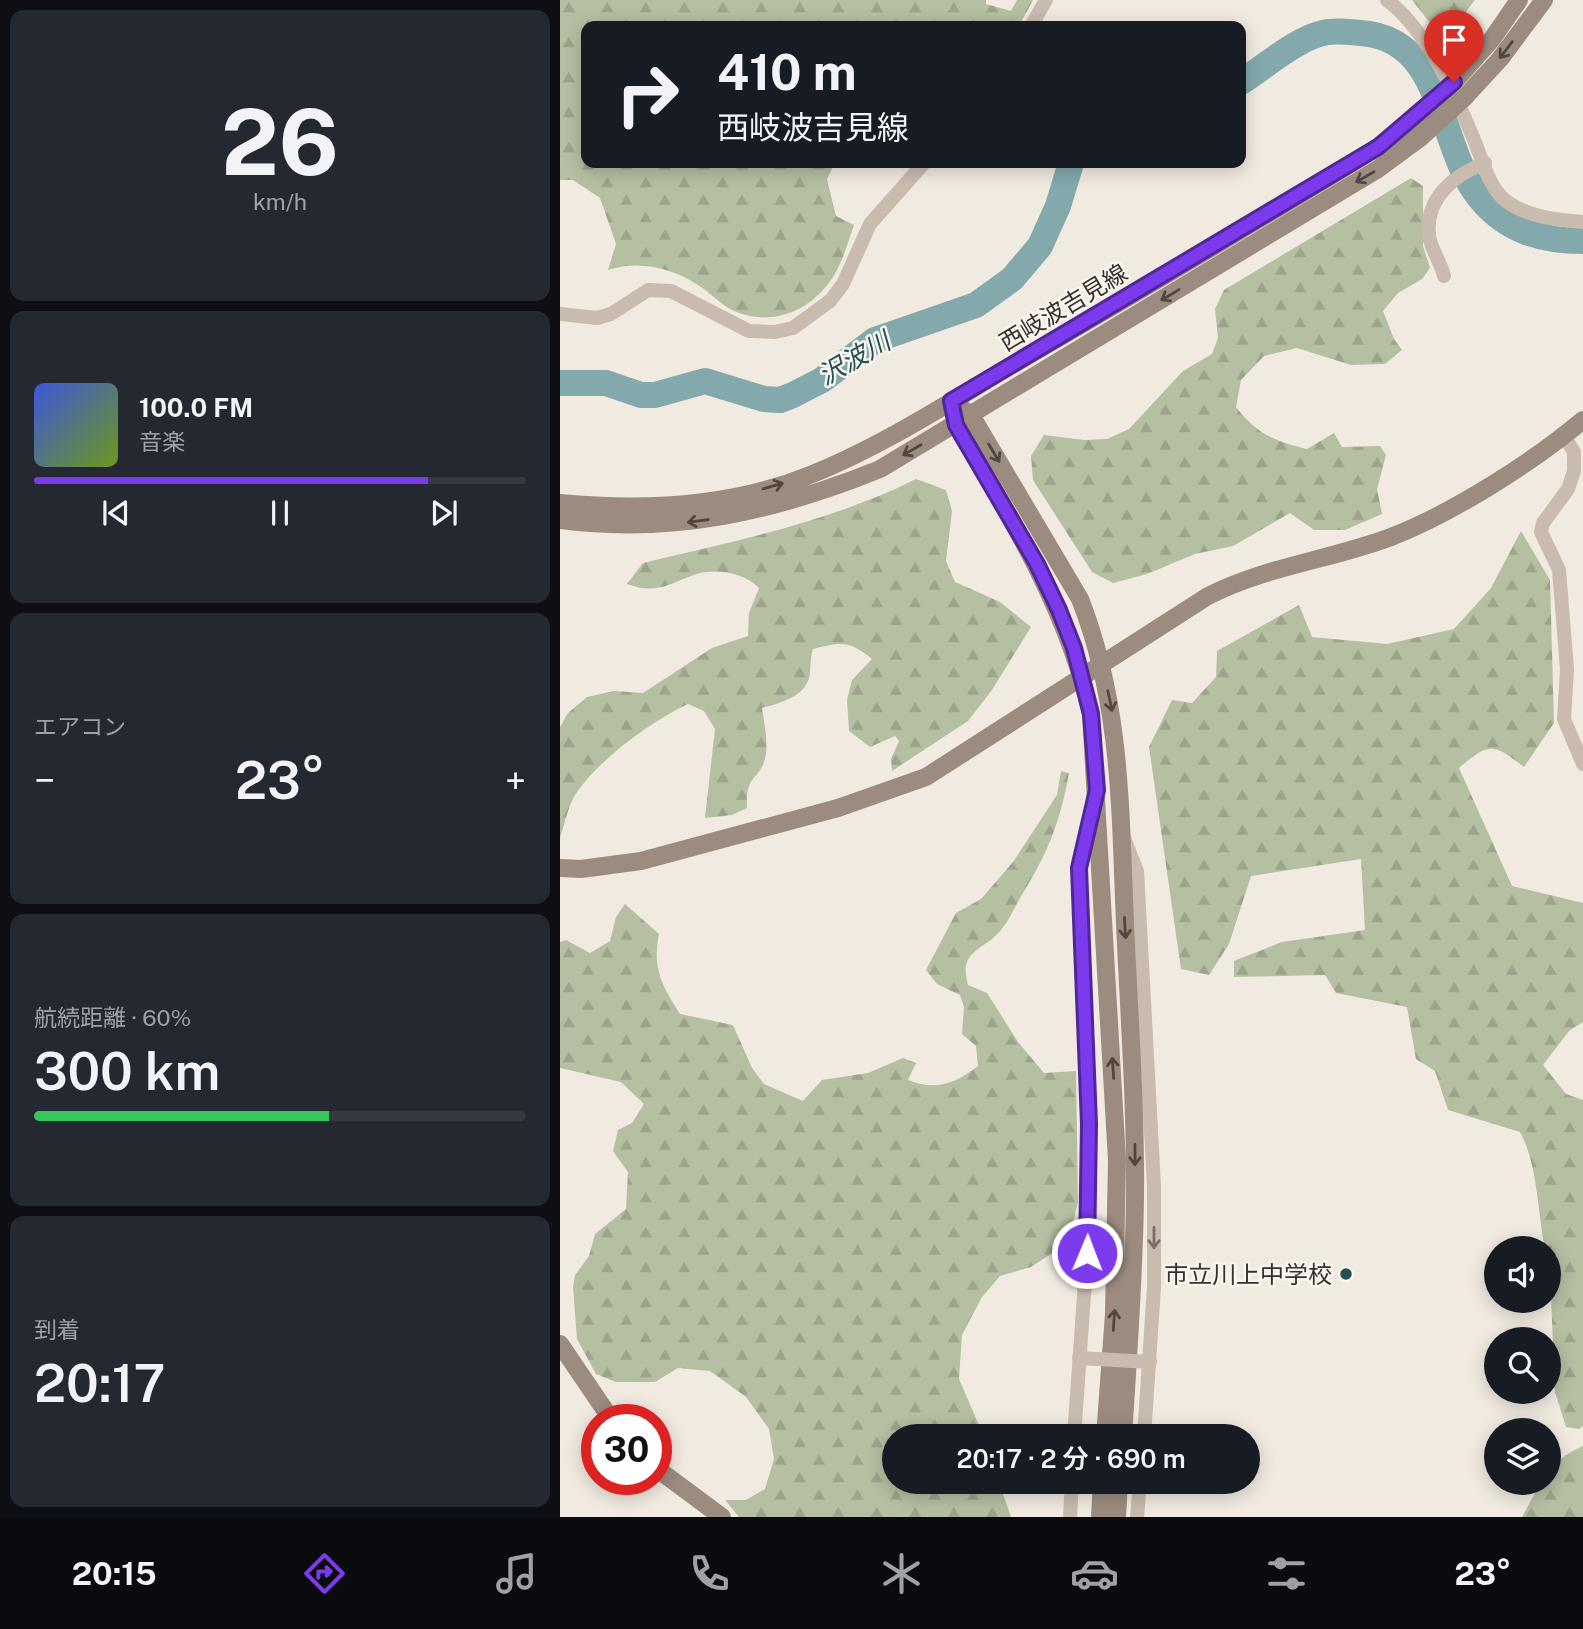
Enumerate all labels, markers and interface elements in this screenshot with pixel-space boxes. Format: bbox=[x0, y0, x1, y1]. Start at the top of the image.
pin bbox=[1424, 10, 1484, 82]
icon: arrive bbox=[1435, 21, 1473, 59]
one-way arrow bbox=[1499, 41, 1514, 59]
text: 410 m bbox=[717, 43, 857, 101]
icon: right bbox=[602, 49, 693, 140]
text: 26 bbox=[221, 89, 339, 195]
text: 西岐波吉見線 bbox=[717, 109, 909, 146]
one-way arrow bbox=[1355, 170, 1375, 184]
text: km/h bbox=[253, 188, 307, 215]
street label: 西岐波吉見線 bbox=[994, 258, 1132, 356]
one-way arrow bbox=[1160, 288, 1180, 302]
water label: 沢波川 bbox=[812, 324, 898, 391]
text: 100.0 FM bbox=[139, 392, 253, 423]
text: 音楽 bbox=[139, 428, 185, 455]
one-way arrow bbox=[987, 442, 1001, 462]
one-way arrow bbox=[902, 444, 923, 457]
one-way arrow bbox=[761, 479, 784, 492]
icon: previous bbox=[97, 494, 135, 532]
icon: pause bbox=[261, 494, 299, 532]
icon: next bbox=[425, 494, 463, 532]
one-way arrow bbox=[687, 515, 710, 528]
one-way arrow bbox=[1103, 689, 1117, 712]
text: エアコン bbox=[34, 713, 126, 740]
text: 23° bbox=[235, 750, 325, 811]
text: − bbox=[34, 758, 55, 803]
text: + bbox=[505, 758, 526, 803]
one-way arrow bbox=[1119, 916, 1132, 939]
text: 航続距離 · 60% bbox=[34, 1004, 191, 1031]
text: 300 km bbox=[34, 1041, 220, 1102]
one-way arrow bbox=[1107, 1057, 1120, 1080]
one-way arrow bbox=[1128, 1143, 1142, 1166]
position arrow bbox=[1050, 1216, 1124, 1290]
one-way arrow bbox=[1147, 1227, 1161, 1250]
map controls bbox=[1484, 1236, 1561, 1495]
button: sound bbox=[1484, 1236, 1561, 1313]
place label: 市立川上中学校 bbox=[1164, 1260, 1332, 1288]
marker: 市立川上中学校 bbox=[1338, 1266, 1354, 1282]
one-way arrow bbox=[1107, 1309, 1120, 1332]
text: 到着 bbox=[34, 1316, 80, 1343]
button: search bbox=[1484, 1327, 1561, 1404]
text: 20:17 bbox=[34, 1353, 166, 1414]
speed limit sign: 30 bbox=[581, 1404, 672, 1495]
button: layers bbox=[1484, 1418, 1561, 1495]
text: 20:17 · 2 分 · 690 m bbox=[956, 1443, 1186, 1474]
icon: directions bbox=[300, 1549, 349, 1598]
icon: music bbox=[492, 1549, 541, 1598]
icon: phone bbox=[685, 1549, 734, 1598]
icon: climate bbox=[877, 1549, 926, 1598]
icon: car bbox=[1070, 1549, 1119, 1598]
icon: filters bbox=[1262, 1549, 1311, 1598]
text: 20:15 bbox=[72, 1555, 157, 1592]
text: 23° bbox=[1454, 1555, 1511, 1592]

